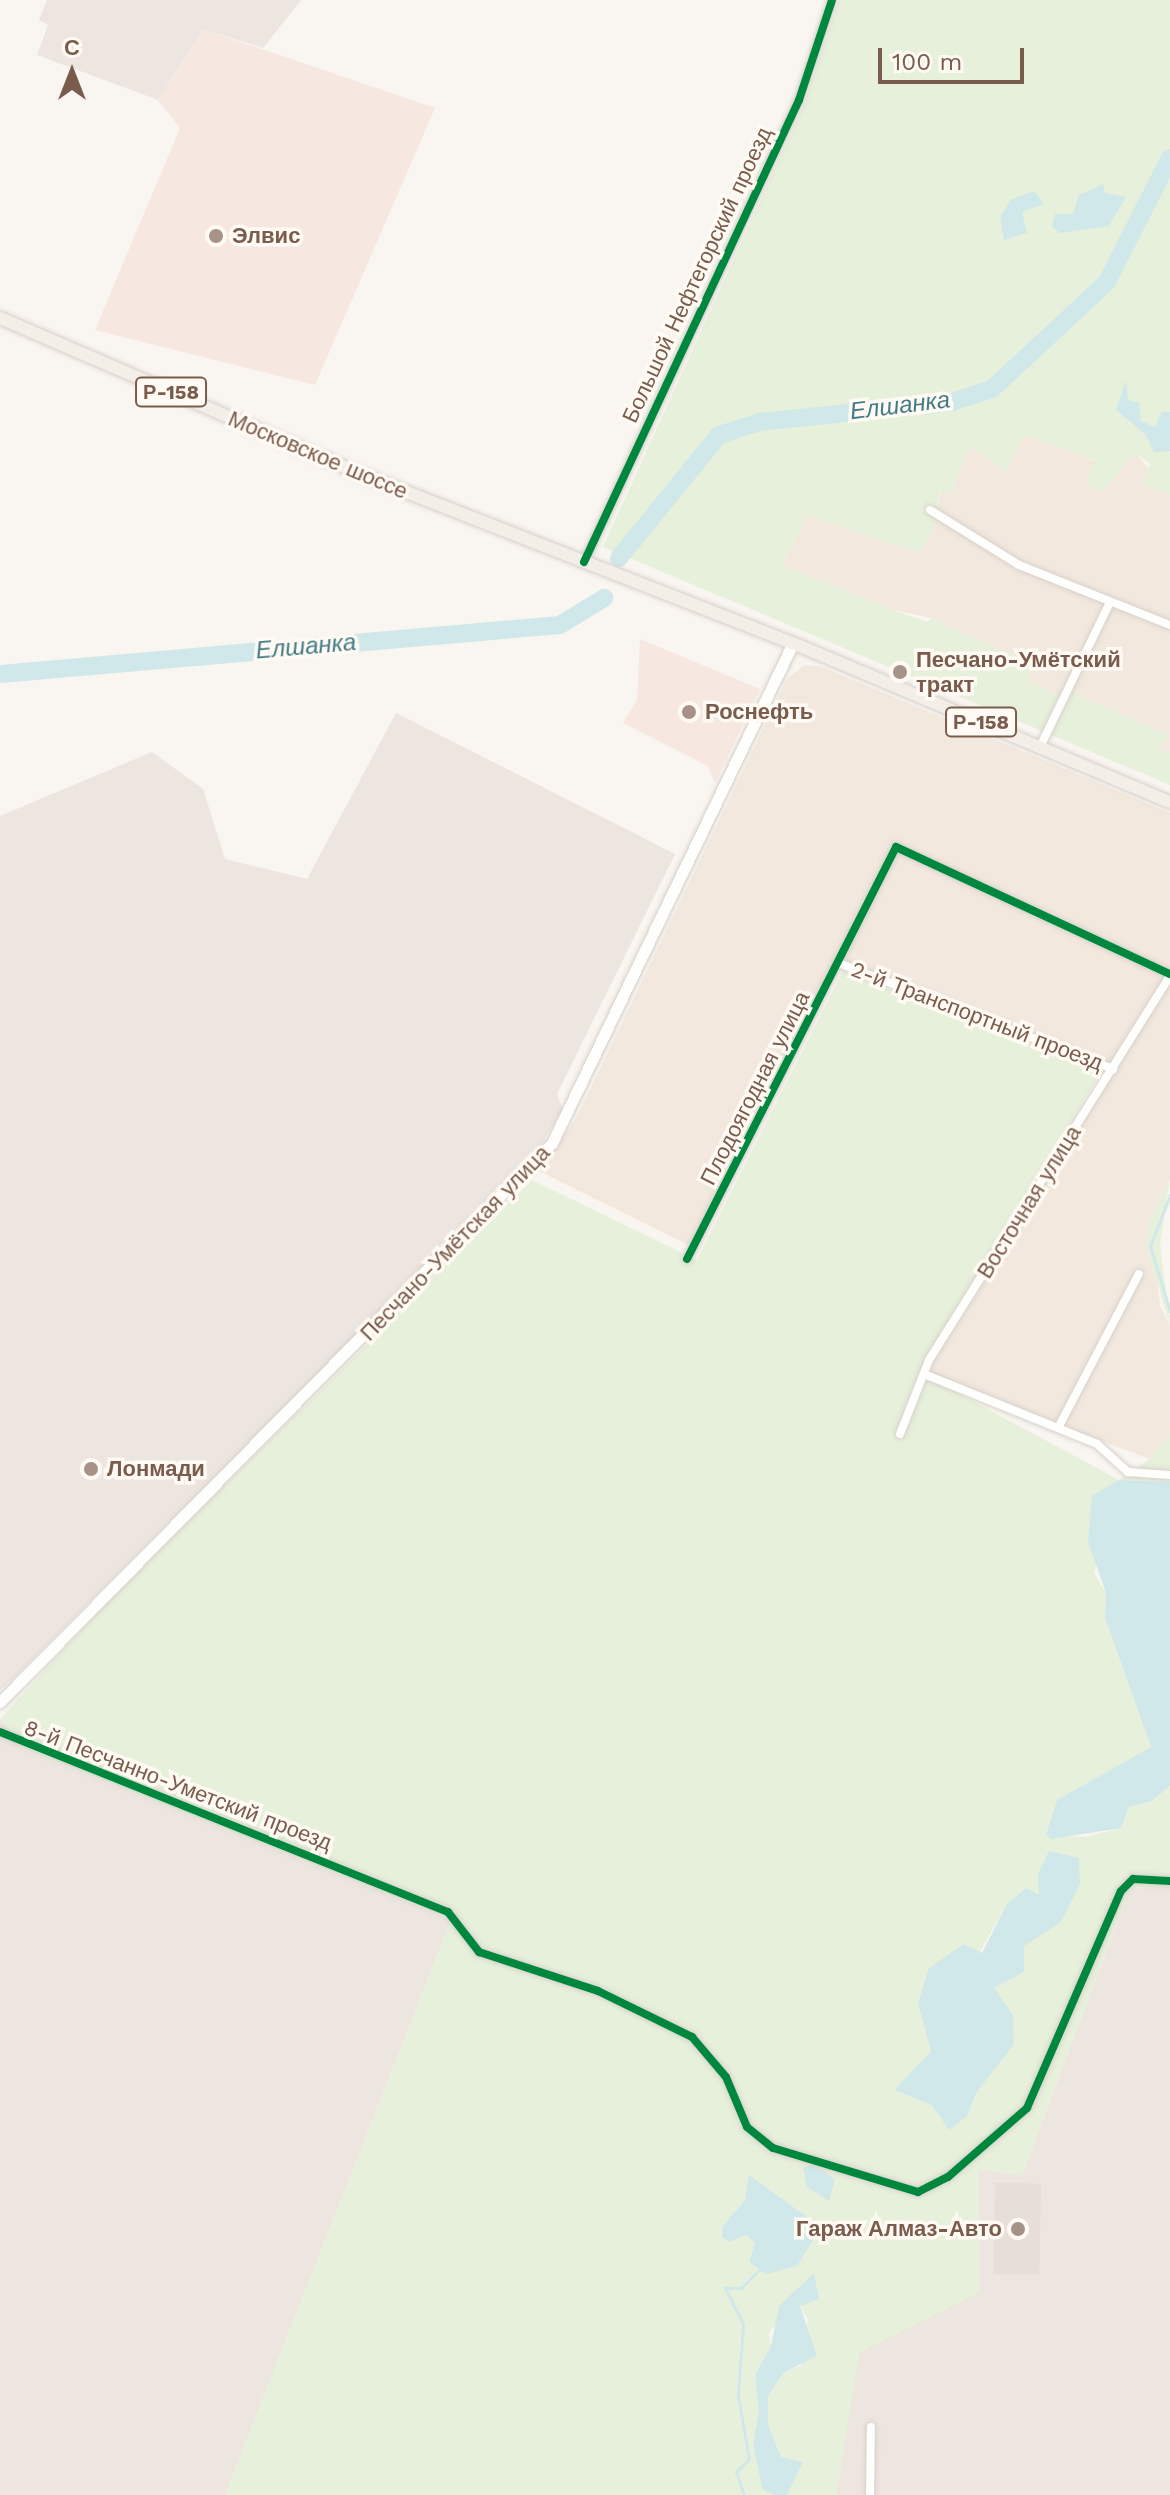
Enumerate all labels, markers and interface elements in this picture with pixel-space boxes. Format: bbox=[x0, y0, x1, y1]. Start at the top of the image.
north arrow bbox=[32, 32, 112, 112]
scale bar bbox=[882, 32, 1028, 82]
text: С bbox=[64, 35, 80, 60]
text: 100 m bbox=[892, 48, 962, 76]
street label: Большой Нефтегорский проезд bbox=[617, 123, 777, 427]
place label: Элвис bbox=[232, 223, 300, 249]
marker: Элвис bbox=[207, 227, 225, 245]
road number: Р-158 bbox=[135, 376, 207, 408]
water label: Елшанка bbox=[848, 386, 952, 426]
street label: Московское шоссе bbox=[224, 405, 412, 505]
water label: Елшанка bbox=[255, 628, 357, 666]
place label: Песчано-Умётский тракт bbox=[916, 646, 1121, 698]
marker: Песчано-Умётский тракт bbox=[891, 663, 909, 681]
place label: Роснефть bbox=[705, 699, 813, 725]
marker: Роснефть bbox=[680, 703, 698, 721]
road number: Р-158 bbox=[945, 706, 1017, 738]
street label: 2-й Транспортный проезд bbox=[847, 956, 1107, 1076]
street label: Плодоягодная улица bbox=[695, 987, 815, 1189]
street label: Восточная улица bbox=[971, 1121, 1087, 1283]
street label: Песчано-Умётская улица bbox=[355, 1140, 555, 1346]
place label: Лонмади bbox=[107, 1456, 205, 1482]
marker: Лонмади bbox=[82, 1460, 100, 1478]
street label: 8-й Песчанно-Уметский проезд bbox=[20, 1714, 336, 1856]
place label: Гараж Алмаз-Авто bbox=[796, 2216, 1002, 2242]
marker: Гараж Алмаз-Авто bbox=[1009, 2220, 1027, 2238]

